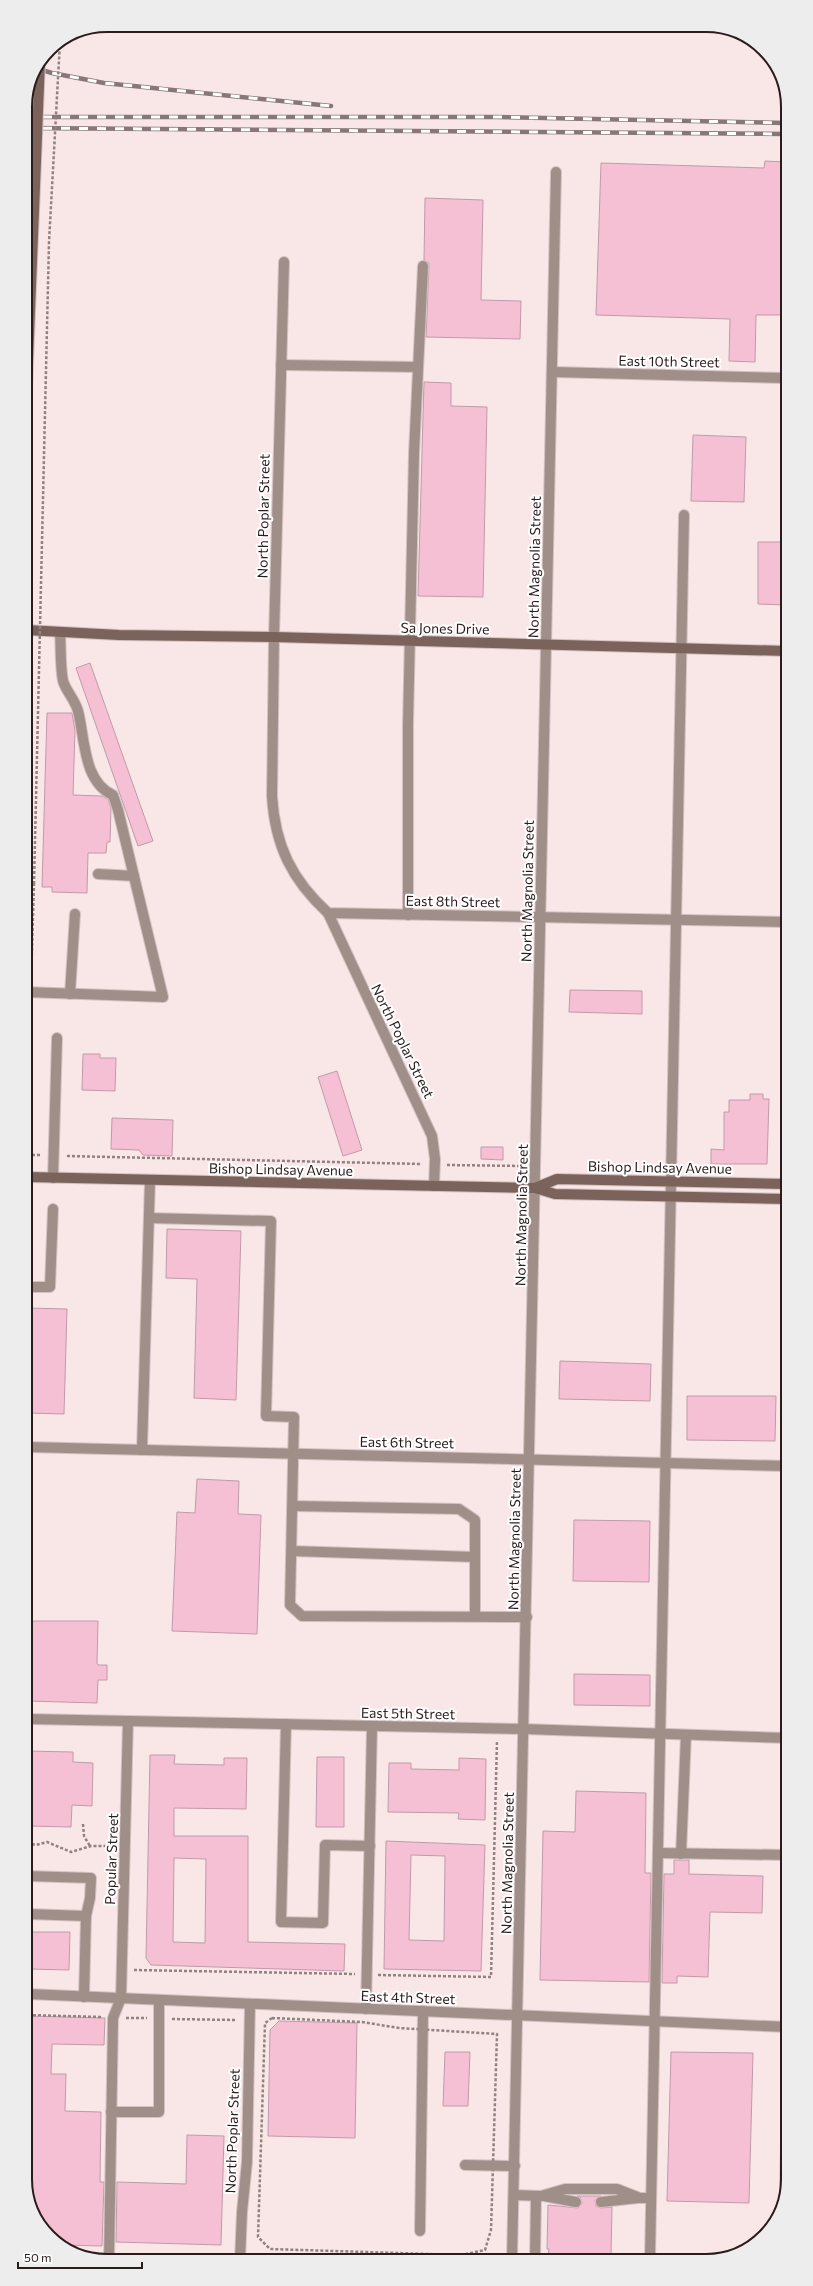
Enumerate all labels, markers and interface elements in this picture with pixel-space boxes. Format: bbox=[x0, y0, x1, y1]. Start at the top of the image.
street label: East 10th Street bbox=[618, 352, 720, 370]
street label: North Poplar Street bbox=[253, 453, 273, 579]
street label: North Magnolia Street bbox=[524, 495, 544, 638]
street label: Sa Jones Drive bbox=[400, 619, 490, 637]
street label: North Magnolia Street bbox=[517, 819, 537, 962]
street label: East 8th Street bbox=[405, 892, 501, 910]
street label: North Poplar Street bbox=[368, 981, 438, 1101]
street label: North Magnolia Street bbox=[511, 1143, 531, 1286]
street label: Bishop Lindsay Avenue bbox=[588, 1157, 732, 1177]
street label: Bishop Lindsay Avenue bbox=[209, 1159, 353, 1179]
street label: East 6th Street bbox=[359, 1433, 455, 1451]
street label: North Magnolia Street bbox=[504, 1467, 524, 1610]
street label: East 5th Street bbox=[361, 1704, 456, 1722]
street label: North Magnolia Street bbox=[497, 1791, 517, 1934]
street label: Popular Street bbox=[101, 1813, 121, 1905]
street label: East 4th Street bbox=[360, 1987, 456, 2007]
street label: North Poplar Street bbox=[221, 2068, 243, 2194]
scale bar bbox=[18, 2244, 142, 2270]
text: 50 m bbox=[24, 2250, 52, 2264]

